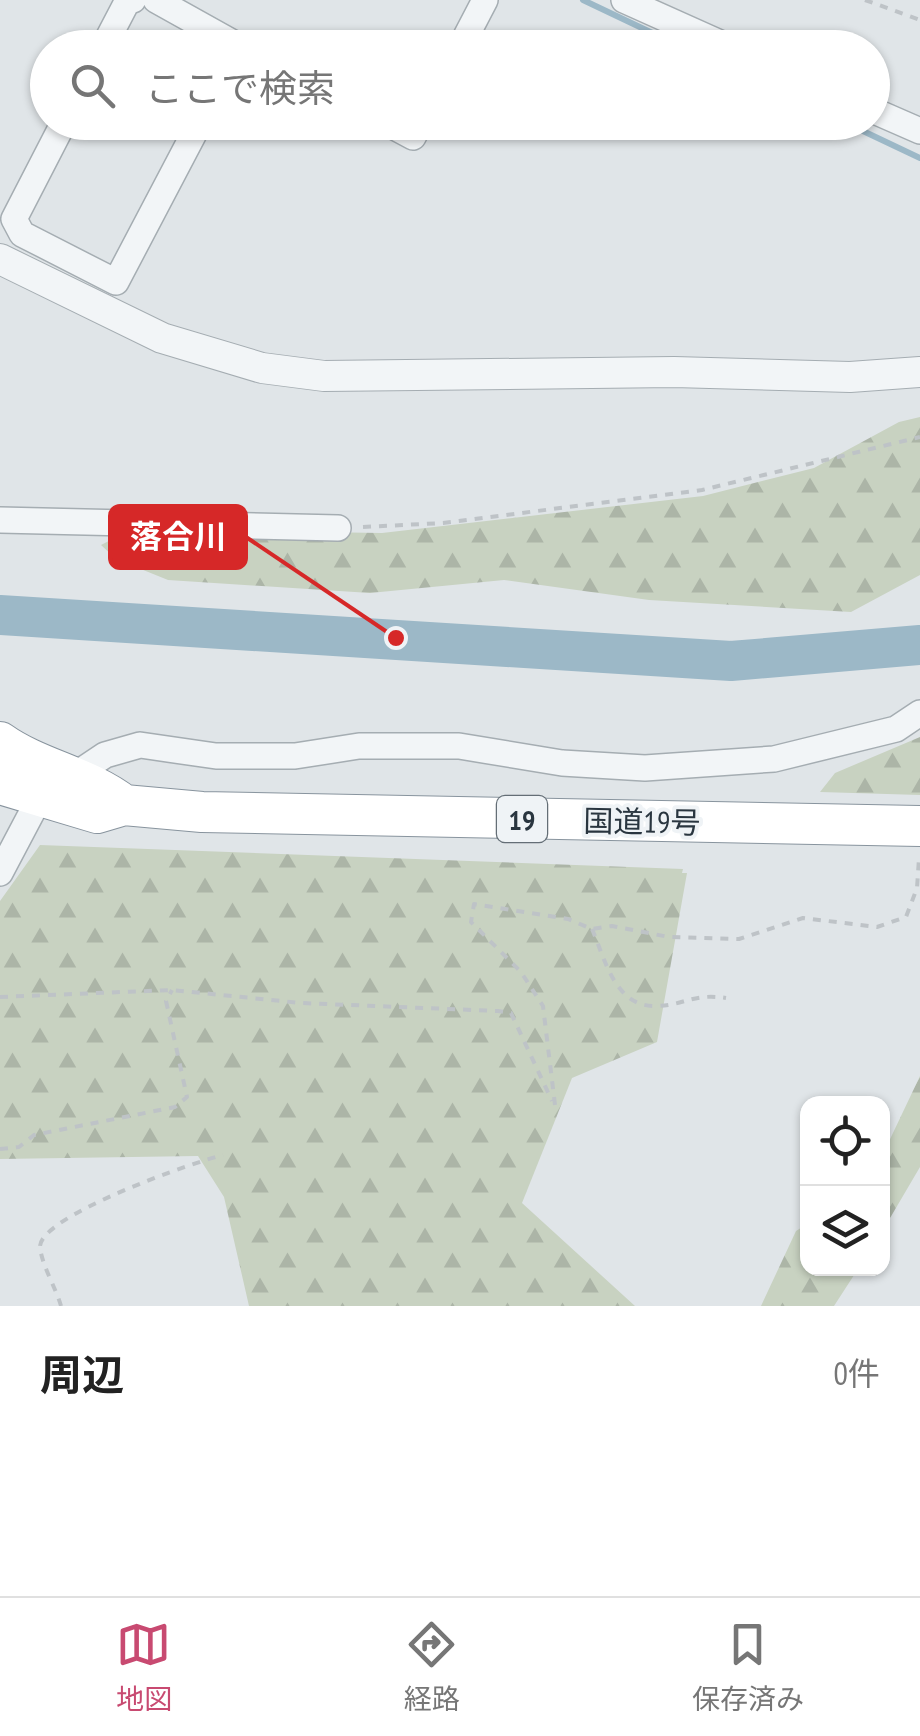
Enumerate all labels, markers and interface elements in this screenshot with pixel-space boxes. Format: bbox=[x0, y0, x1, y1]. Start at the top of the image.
search box bbox=[30, 30, 890, 140]
icon: search bbox=[65, 58, 120, 113]
text: ここで検索 bbox=[145, 63, 335, 112]
callout: 落合川 bbox=[110, 506, 246, 568]
text: 落合川 bbox=[130, 515, 226, 557]
road number: 19 bbox=[497, 796, 547, 842]
street label: 国道19号 bbox=[583, 800, 701, 842]
map controls bbox=[800, 1096, 890, 1276]
button: locate bbox=[800, 1096, 890, 1186]
button: layers bbox=[800, 1186, 890, 1276]
text: 周辺 bbox=[40, 1347, 124, 1402]
text: 0件 bbox=[834, 1352, 880, 1394]
tab: 地図 bbox=[116, 1617, 172, 1717]
tab: 経路 bbox=[404, 1617, 460, 1717]
tab: 保存済み bbox=[692, 1617, 804, 1717]

